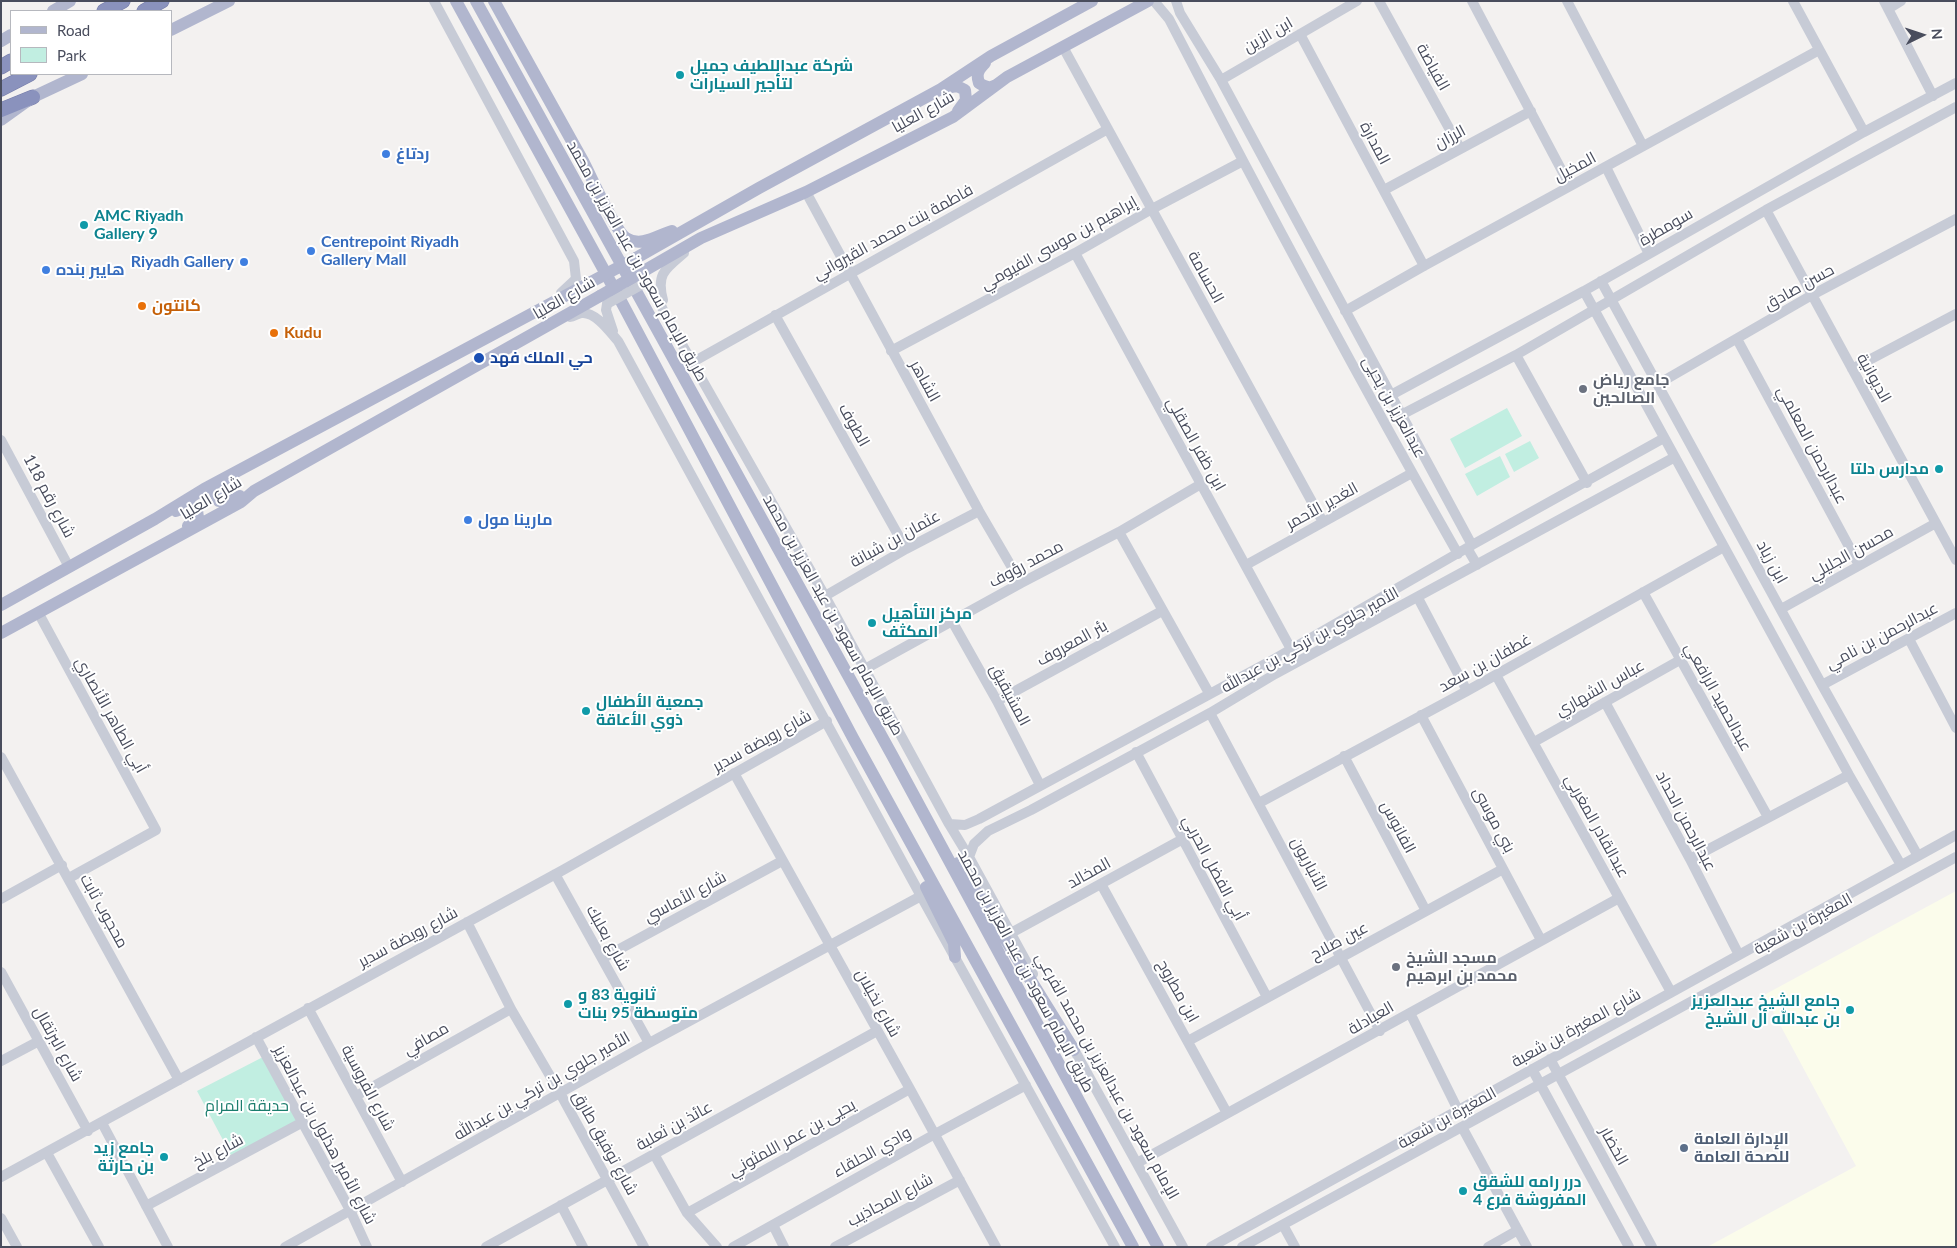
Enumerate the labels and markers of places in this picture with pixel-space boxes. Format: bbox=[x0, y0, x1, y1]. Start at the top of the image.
place label: شركة عبداللطيف جميل لتأجير السيارات bbox=[690, 56, 853, 94]
marker: شركة عبداللطيف جميل لتأجير السيارات bbox=[674, 69, 686, 81]
place label: ردتاغ bbox=[396, 144, 429, 164]
marker: ردتاغ bbox=[380, 148, 392, 160]
place label: AMC Riyadh Gallery 9 bbox=[94, 206, 183, 244]
marker: AMC Riyadh Gallery 9 bbox=[78, 219, 90, 231]
place label: Centrepoint Riyadh Gallery Mall bbox=[321, 232, 459, 270]
marker: Centrepoint Riyadh Gallery Mall bbox=[305, 245, 317, 257]
place label: Riyadh Gallery bbox=[131, 252, 234, 272]
marker: Riyadh Gallery bbox=[238, 256, 250, 268]
place label: هايبر بنده bbox=[56, 260, 125, 280]
marker: هايبر بنده bbox=[40, 264, 52, 276]
place label: كانتون bbox=[152, 296, 201, 316]
marker: كانتون bbox=[136, 300, 148, 312]
place label: Kudu bbox=[284, 323, 322, 343]
marker: Kudu bbox=[268, 327, 280, 339]
place label: حي الملك فهد bbox=[490, 348, 593, 368]
marker: حي الملك فهد bbox=[472, 351, 486, 365]
place label: جامع رياض الصالحين bbox=[1593, 370, 1670, 408]
marker: جامع رياض الصالحين bbox=[1577, 383, 1589, 395]
place label: مدارس دلتا bbox=[1850, 459, 1929, 479]
marker: مدارس دلتا bbox=[1933, 463, 1945, 475]
place label: مارينا مول bbox=[478, 510, 552, 530]
marker: مارينا مول bbox=[462, 514, 474, 526]
place label: مركز التأهيل المكثف bbox=[882, 604, 972, 642]
marker: مركز التأهيل المكثف bbox=[866, 617, 878, 629]
place label: جمعية الأطفال ذوي الأعاقة bbox=[596, 692, 703, 730]
marker: جمعية الأطفال ذوي الأعاقة bbox=[580, 705, 592, 717]
place label: مسجد الشيخ محمد بن ابرهيم bbox=[1406, 948, 1518, 986]
marker: مسجد الشيخ محمد بن ابرهيم bbox=[1390, 961, 1402, 973]
place label: ثانوية 83 و متوسطة 95 بنات bbox=[578, 985, 698, 1023]
place label: جامع الشيخ عبدالعزيز بن عبدالله أل الشيخ bbox=[1691, 991, 1840, 1029]
marker: ثانوية 83 و متوسطة 95 بنات bbox=[562, 998, 574, 1010]
marker: جامع الشيخ عبدالعزيز بن عبدالله أل الشيخ bbox=[1844, 1004, 1856, 1016]
place label: الإدارة العامة للصحة العامة bbox=[1694, 1129, 1789, 1167]
place label: جامع زيد بن حارثة bbox=[93, 1138, 154, 1176]
marker: الإدارة العامة للصحة العامة bbox=[1678, 1142, 1690, 1154]
marker: جامع زيد بن حارثة bbox=[158, 1151, 170, 1163]
place label: درر رامه للشقق المفروشة فرع 4 bbox=[1473, 1172, 1586, 1210]
marker: درر رامه للشقق المفروشة فرع 4 bbox=[1457, 1185, 1469, 1197]

